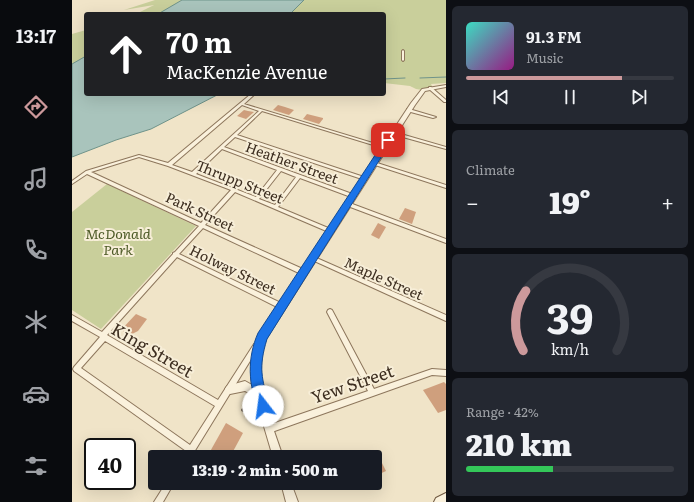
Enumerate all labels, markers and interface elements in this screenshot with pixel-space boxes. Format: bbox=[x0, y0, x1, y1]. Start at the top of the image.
text: 70 m bbox=[166, 20, 232, 62]
text: 13:17 bbox=[16, 22, 56, 49]
text: 91.3 FM bbox=[526, 25, 581, 48]
icon: ahead bbox=[100, 28, 152, 80]
text: Music bbox=[526, 48, 563, 67]
text: MacKenzie Avenue bbox=[166, 58, 327, 85]
icon: previous bbox=[490, 86, 512, 108]
icon: pause bbox=[559, 86, 581, 108]
icon: next bbox=[628, 86, 650, 108]
icon: directions bbox=[22, 93, 50, 121]
pin bbox=[371, 123, 405, 157]
icon: arrive bbox=[377, 129, 399, 151]
street label: Heather Street bbox=[243, 136, 342, 188]
street label: Thrupp Street bbox=[193, 154, 287, 208]
text: Climate bbox=[466, 160, 515, 179]
icon: music bbox=[22, 165, 50, 193]
text: 19° bbox=[549, 179, 591, 223]
text: − bbox=[466, 185, 479, 218]
text: + bbox=[661, 185, 674, 218]
street label: Park Street bbox=[162, 186, 238, 236]
park label: McDonald Park bbox=[85, 223, 151, 259]
icon: phone bbox=[22, 236, 50, 264]
street label: Holway Street bbox=[187, 239, 280, 299]
street label: Maple Street bbox=[341, 252, 427, 304]
text: 39 bbox=[546, 285, 594, 347]
icon: climate bbox=[22, 308, 50, 336]
street label: King Street bbox=[107, 315, 199, 383]
text: km/h bbox=[551, 338, 590, 359]
street label: Yew Street bbox=[307, 357, 397, 409]
icon: car bbox=[22, 380, 50, 408]
position arrow bbox=[242, 385, 284, 427]
text: Range · 42% bbox=[466, 402, 539, 421]
text: 210 km bbox=[466, 421, 572, 465]
speed limit sign: 40 bbox=[84, 438, 136, 490]
icon: filters bbox=[22, 452, 50, 480]
text: 13:19 · 2 min · 500 m bbox=[192, 458, 338, 481]

